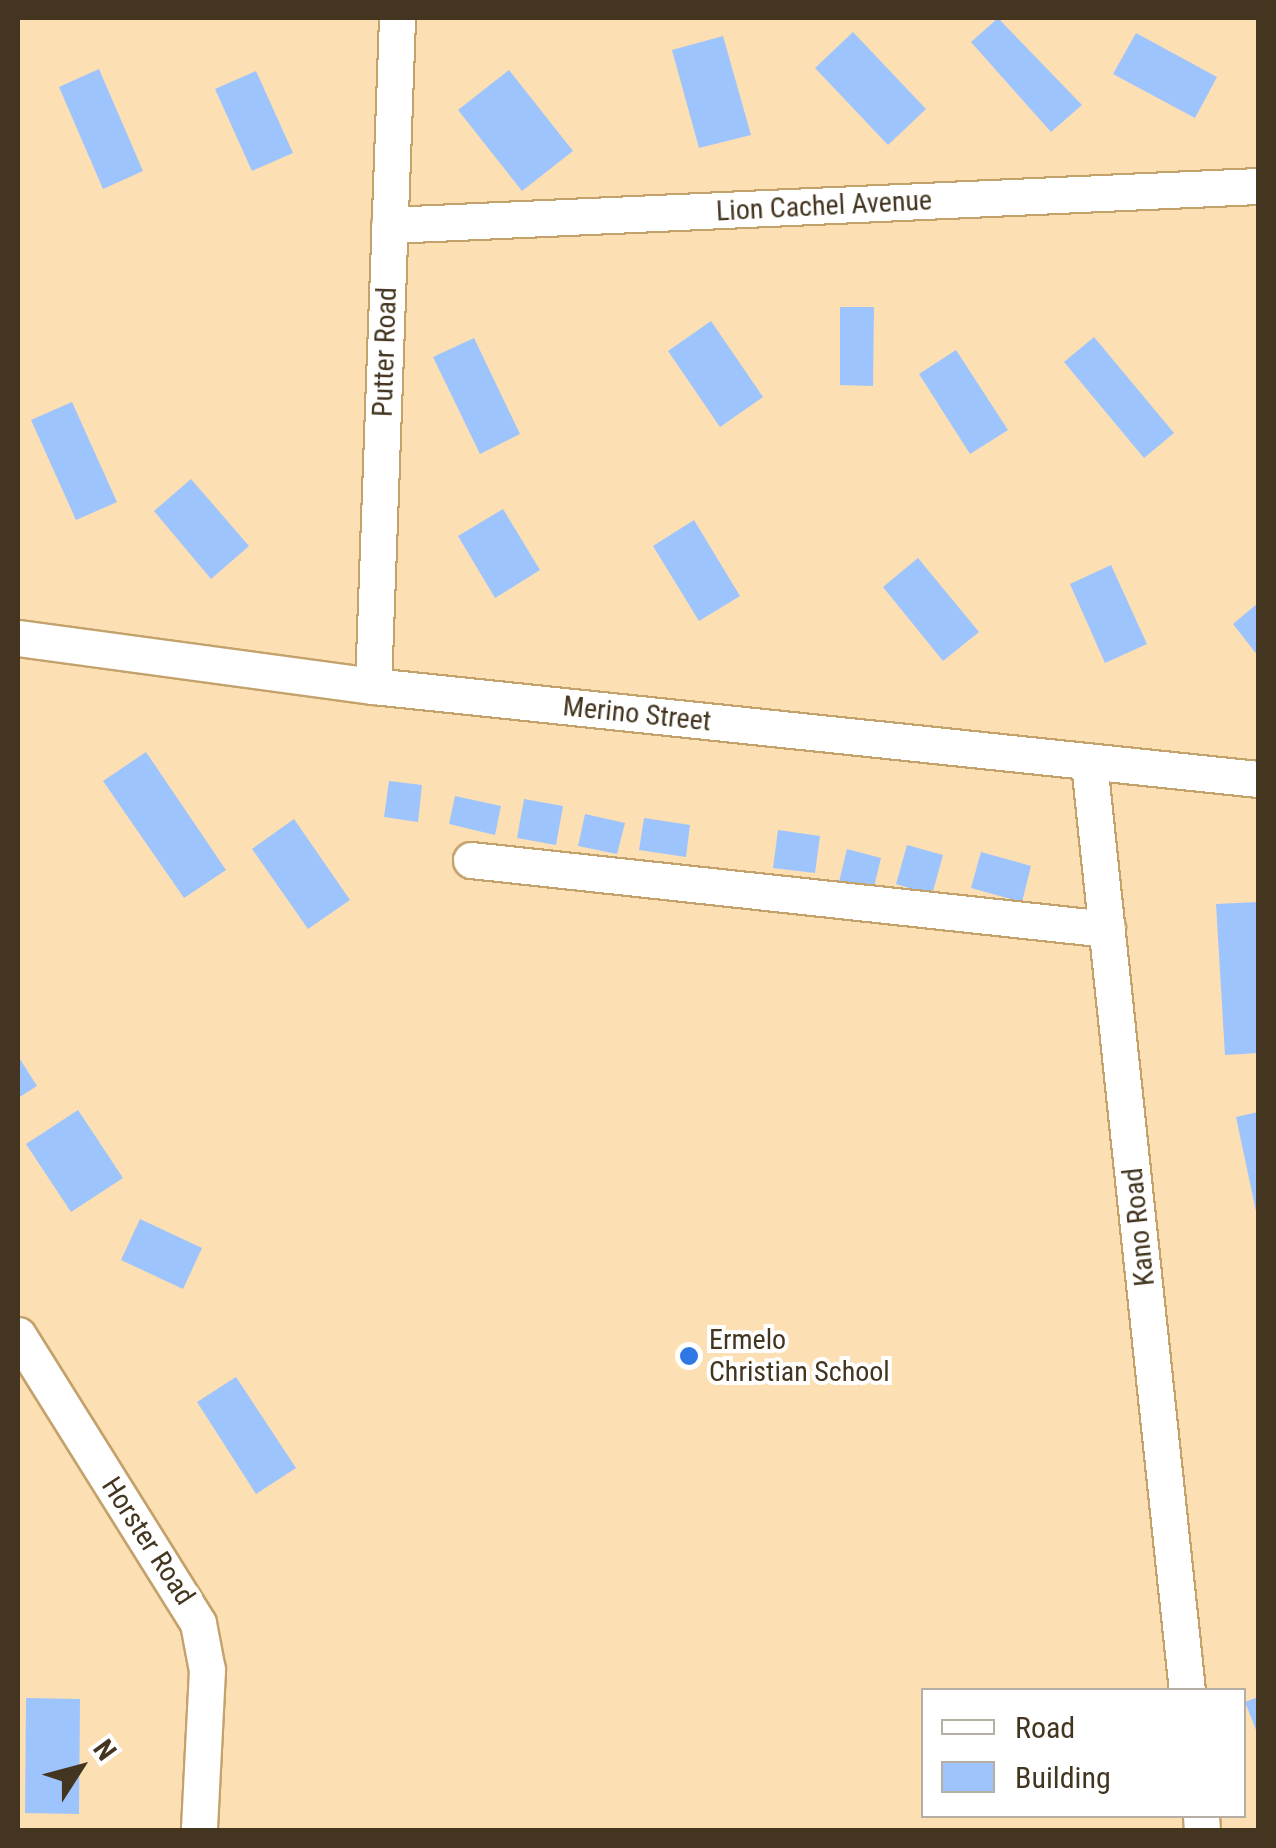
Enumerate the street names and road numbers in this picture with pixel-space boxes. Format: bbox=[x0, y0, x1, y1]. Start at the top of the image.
street label: Lion Cachel Avenue bbox=[715, 184, 933, 228]
street label: Putter Road bbox=[366, 286, 404, 418]
street label: Merino Street bbox=[561, 690, 713, 738]
street label: Kano Road bbox=[1116, 1166, 1162, 1288]
street label: Horster Road bbox=[94, 1471, 202, 1611]

